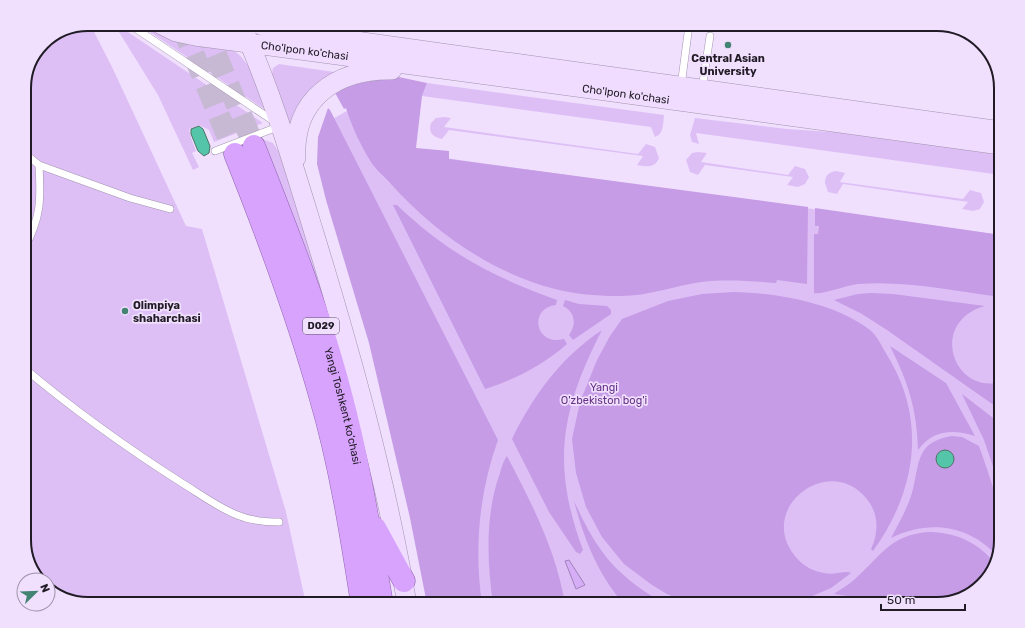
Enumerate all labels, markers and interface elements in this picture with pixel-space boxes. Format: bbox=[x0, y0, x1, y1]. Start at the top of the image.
street label: Cho'lpon ko'chasi bbox=[260, 38, 349, 63]
marker: Central Asian University bbox=[723, 40, 733, 50]
place label: Central Asian University bbox=[691, 52, 765, 78]
street label: Cho'lpon ko'chasi bbox=[581, 82, 670, 106]
place label: Olimpiya shaharchasi bbox=[133, 299, 201, 325]
marker: Olimpiya shaharchasi bbox=[120, 306, 130, 316]
road number: D029 bbox=[303, 318, 339, 334]
street label: Yangi Toshkent ko‘chasi bbox=[322, 346, 364, 466]
park label: Yangi O'zbekiston bog'i bbox=[561, 381, 647, 407]
north arrow bbox=[16, 572, 56, 612]
text: N bbox=[37, 582, 52, 595]
scale bar bbox=[881, 586, 965, 612]
text: 50 m bbox=[887, 593, 915, 607]

